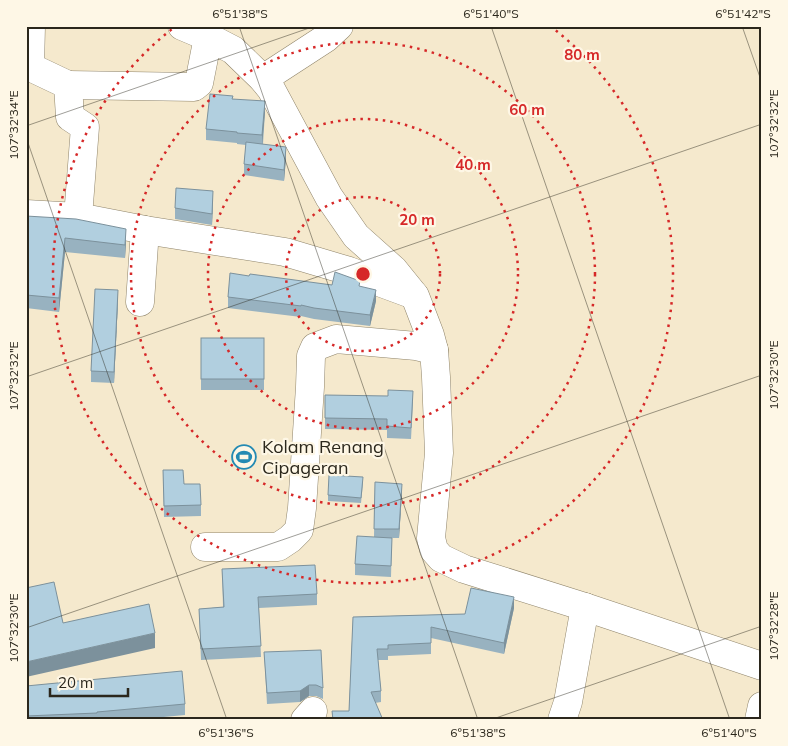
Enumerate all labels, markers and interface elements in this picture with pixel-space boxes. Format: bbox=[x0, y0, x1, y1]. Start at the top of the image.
text: 6°51'38"S bbox=[212, 6, 268, 21]
text: 6°51'40"S bbox=[463, 6, 519, 21]
text: 6°51'42"S bbox=[715, 6, 771, 21]
text: 80 m bbox=[564, 45, 600, 64]
text: 107°32'32"E bbox=[766, 89, 781, 159]
text: 107°32'34"E bbox=[6, 90, 21, 160]
text: 60 m bbox=[509, 100, 545, 119]
text: 40 m bbox=[455, 155, 491, 174]
text: 20 m bbox=[399, 210, 435, 229]
centre of rings bbox=[354, 265, 372, 283]
text: 107°32'30"E bbox=[766, 340, 781, 410]
text: 107°32'32"E bbox=[6, 341, 21, 411]
place label: Kolam Renang Cipageran bbox=[262, 435, 384, 479]
sports icon: Kolam Renang Cipageran bbox=[231, 444, 257, 470]
text: 107°32'28"E bbox=[766, 591, 781, 661]
text: 107°32'30"E bbox=[6, 593, 21, 663]
scale bar bbox=[50, 666, 128, 698]
text: 20 m bbox=[58, 673, 93, 692]
text: 6°51'36"S bbox=[198, 725, 254, 740]
text: 6°51'38"S bbox=[450, 725, 506, 740]
text: 6°51'40"S bbox=[701, 725, 757, 740]

